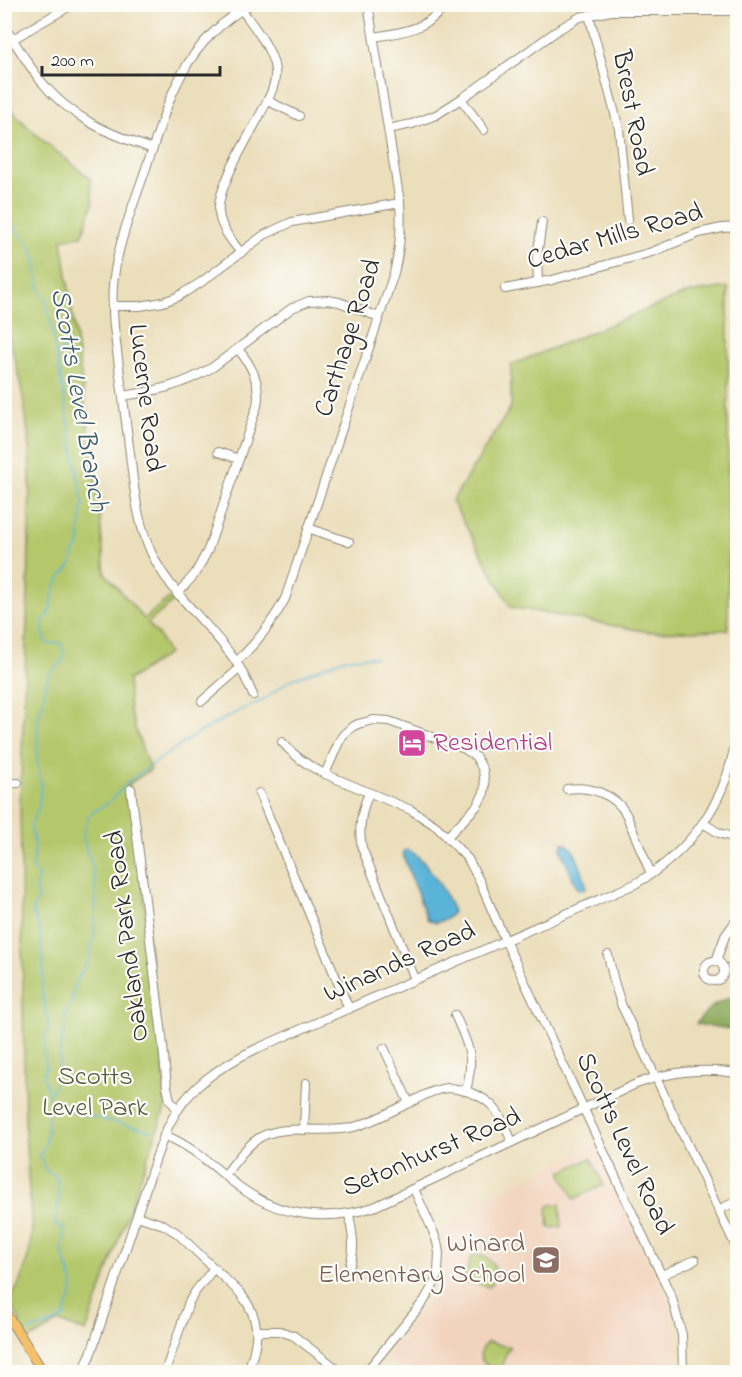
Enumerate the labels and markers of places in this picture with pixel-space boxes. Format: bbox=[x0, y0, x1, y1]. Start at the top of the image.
place label: Residential bbox=[433, 724, 552, 763]
hotel icon: Residential bbox=[396, 727, 428, 759]
place label: Winard Elementary School bbox=[318, 1225, 525, 1295]
school or university icon: Winard Elementary School bbox=[530, 1244, 562, 1276]

